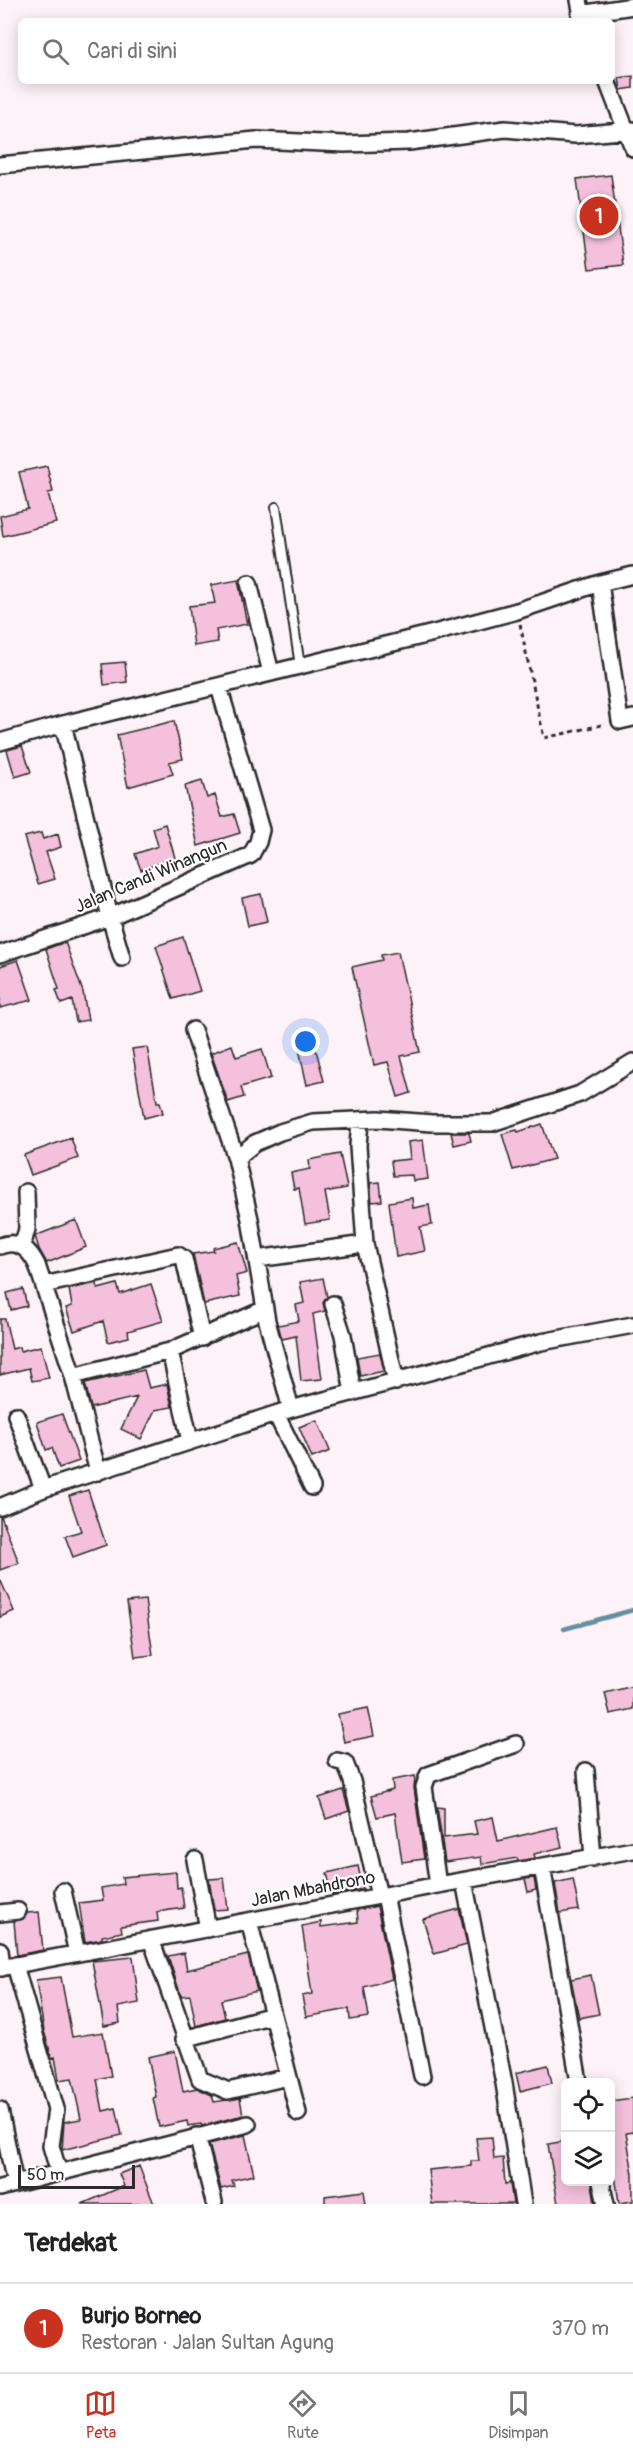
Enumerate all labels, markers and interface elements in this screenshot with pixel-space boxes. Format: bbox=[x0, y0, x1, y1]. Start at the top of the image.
search box bbox=[18, 18, 615, 84]
icon: search bbox=[39, 35, 72, 68]
text: Cari di sini bbox=[87, 37, 177, 65]
pin: 1 bbox=[580, 194, 618, 238]
street label: Jalan Candi Winangun bbox=[71, 834, 231, 918]
your location bbox=[291, 1027, 320, 1056]
street label: Jalan Mbahdrono bbox=[249, 1866, 378, 1912]
map controls bbox=[561, 2078, 615, 2186]
button: locate bbox=[561, 2078, 615, 2132]
button: layers bbox=[561, 2132, 615, 2186]
scale bar bbox=[18, 2162, 135, 2190]
text: 50 m bbox=[27, 2165, 64, 2185]
text: Terdekat bbox=[24, 2227, 117, 2259]
text: Burjo Borneo bbox=[81, 2302, 201, 2330]
text: 1 bbox=[40, 2316, 47, 2341]
text: 370 m bbox=[552, 2316, 609, 2341]
text: Restoran · Jalan Sultan Agung bbox=[81, 2330, 334, 2355]
tab: Peta bbox=[84, 2387, 117, 2443]
tab: Rute bbox=[286, 2387, 319, 2443]
tab: Disimpan bbox=[488, 2387, 549, 2443]

